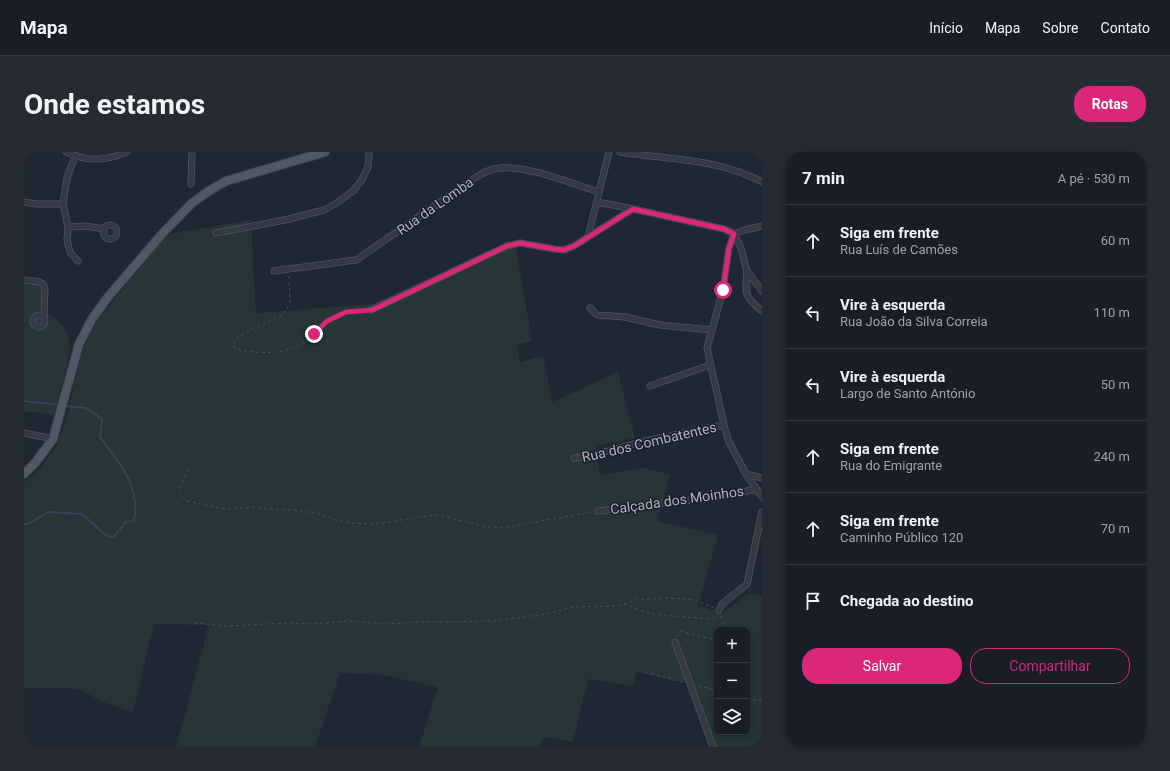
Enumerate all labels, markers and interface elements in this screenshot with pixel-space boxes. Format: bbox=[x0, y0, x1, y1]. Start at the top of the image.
text: Mapa bbox=[20, 16, 68, 39]
text: Início bbox=[929, 20, 963, 36]
text: Mapa bbox=[985, 20, 1020, 36]
text: Sobre bbox=[1042, 20, 1079, 36]
text: Contato bbox=[1101, 20, 1150, 36]
button: Rotas bbox=[1074, 86, 1146, 122]
text: Onde estamos bbox=[24, 88, 205, 121]
text: 7 min bbox=[802, 168, 845, 188]
text: A pé · 530 m bbox=[1058, 171, 1130, 186]
street label: Rua da Lomba bbox=[394, 174, 476, 238]
text: Siga em frente bbox=[840, 224, 939, 242]
icon: ahead bbox=[802, 230, 824, 252]
text: 60 m bbox=[1101, 233, 1130, 248]
text: Rua Luís de Camões bbox=[840, 242, 958, 257]
route start bbox=[714, 281, 732, 299]
text: Vire à esquerda bbox=[840, 296, 945, 314]
icon: left bbox=[802, 302, 824, 324]
text: 110 m bbox=[1093, 305, 1130, 320]
text: Rua João da Silva Correia bbox=[840, 314, 988, 329]
route end bbox=[305, 325, 323, 343]
text: Vire à esquerda bbox=[840, 368, 945, 386]
icon: left bbox=[802, 374, 824, 396]
text: 50 m bbox=[1101, 377, 1130, 392]
text: Largo de Santo António bbox=[840, 386, 975, 401]
street label: Rua dos Combatentes bbox=[580, 419, 718, 465]
text: Siga em frente bbox=[840, 440, 939, 458]
icon: ahead bbox=[802, 446, 824, 468]
text: 240 m bbox=[1093, 449, 1130, 464]
text: Rua do Emigrante bbox=[840, 458, 942, 473]
street label: Calçada dos Moinhos bbox=[609, 483, 745, 517]
text: Siga em frente bbox=[840, 512, 939, 530]
icon: ahead bbox=[802, 518, 824, 540]
text: 70 m bbox=[1101, 521, 1130, 536]
text: Caminho Público 120 bbox=[840, 530, 963, 545]
icon: arrive bbox=[802, 590, 824, 612]
text: Chegada ao destino bbox=[840, 592, 974, 610]
map controls bbox=[714, 627, 750, 735]
button: + bbox=[714, 627, 750, 663]
button: Salvar bbox=[802, 648, 962, 684]
button: Compartilhar bbox=[970, 648, 1130, 684]
button: − bbox=[714, 663, 750, 699]
button: layers bbox=[714, 699, 750, 735]

